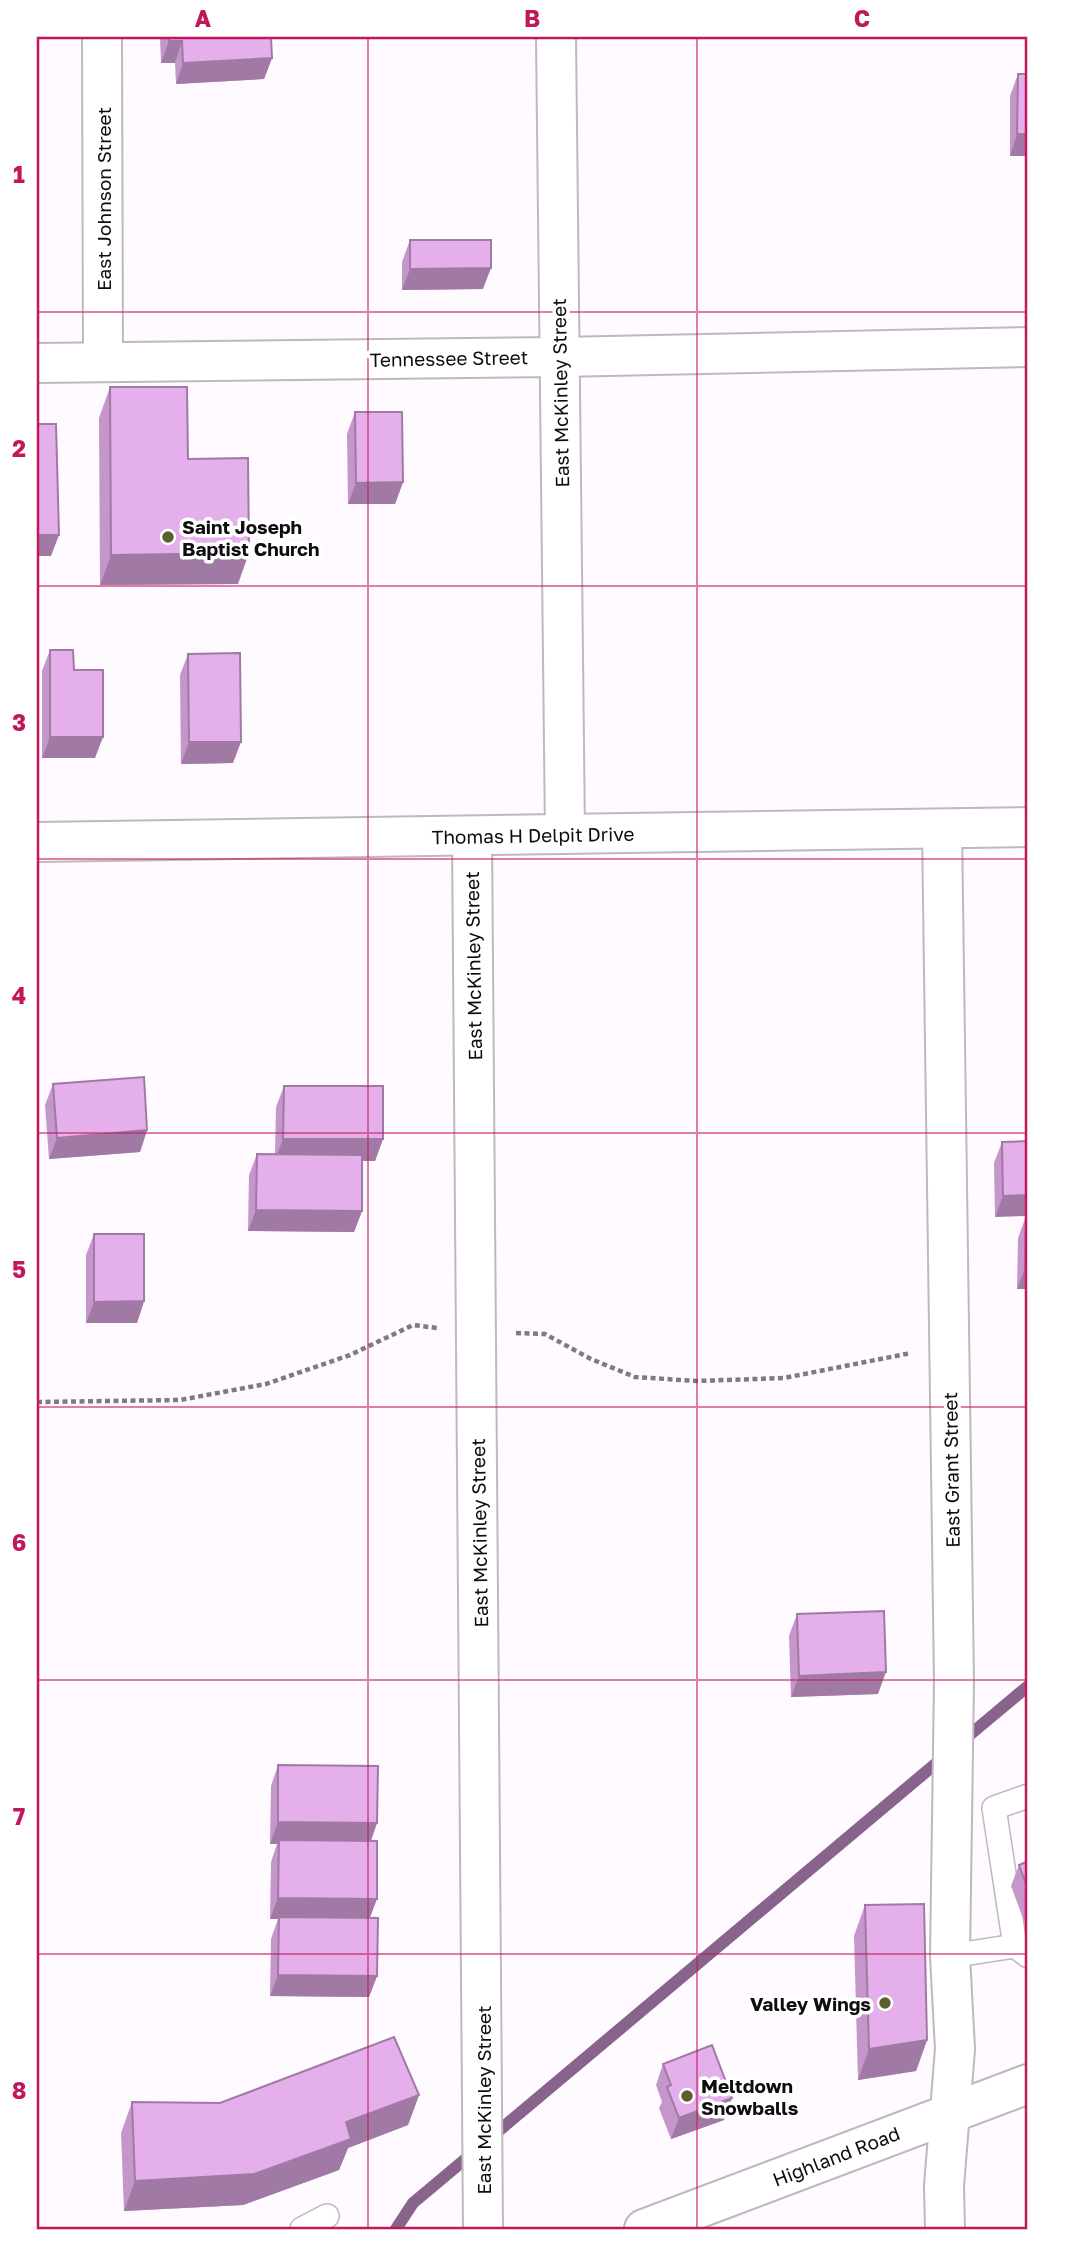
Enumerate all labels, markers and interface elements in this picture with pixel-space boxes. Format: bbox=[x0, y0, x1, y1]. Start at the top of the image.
text: A bbox=[195, 4, 212, 32]
text: B bbox=[524, 4, 540, 32]
text: C bbox=[854, 4, 870, 32]
street label: East Johnson Street bbox=[92, 107, 115, 291]
text: 1 bbox=[13, 160, 25, 188]
street label: East McKinley Street bbox=[547, 298, 573, 488]
street label: Tennessee Street bbox=[369, 345, 529, 371]
text: 2 bbox=[12, 434, 26, 462]
place label: Saint Joseph Baptist Church bbox=[182, 515, 320, 560]
marker: Saint Joseph Baptist Church bbox=[160, 529, 176, 545]
text: 3 bbox=[12, 708, 26, 736]
street label: Thomas H Delpit Drive bbox=[431, 822, 635, 848]
street label: East McKinley Street bbox=[460, 871, 486, 1061]
text: 4 bbox=[12, 981, 26, 1009]
text: 5 bbox=[12, 1255, 26, 1283]
street label: East Grant Street bbox=[938, 1392, 964, 1548]
street label: East McKinley Street bbox=[466, 1438, 492, 1628]
text: 6 bbox=[12, 1528, 26, 1556]
text: 7 bbox=[13, 1802, 25, 1830]
place label: Valley Wings bbox=[750, 1992, 871, 2015]
marker: Valley Wings bbox=[877, 1995, 893, 2011]
street label: East McKinley Street bbox=[472, 2005, 495, 2195]
place label: Meltdown Snowballs bbox=[701, 2074, 799, 2119]
text: 8 bbox=[12, 2076, 26, 2104]
marker: Meltdown Snowballs bbox=[679, 2088, 695, 2104]
street label: Highland Road bbox=[769, 2121, 903, 2191]

